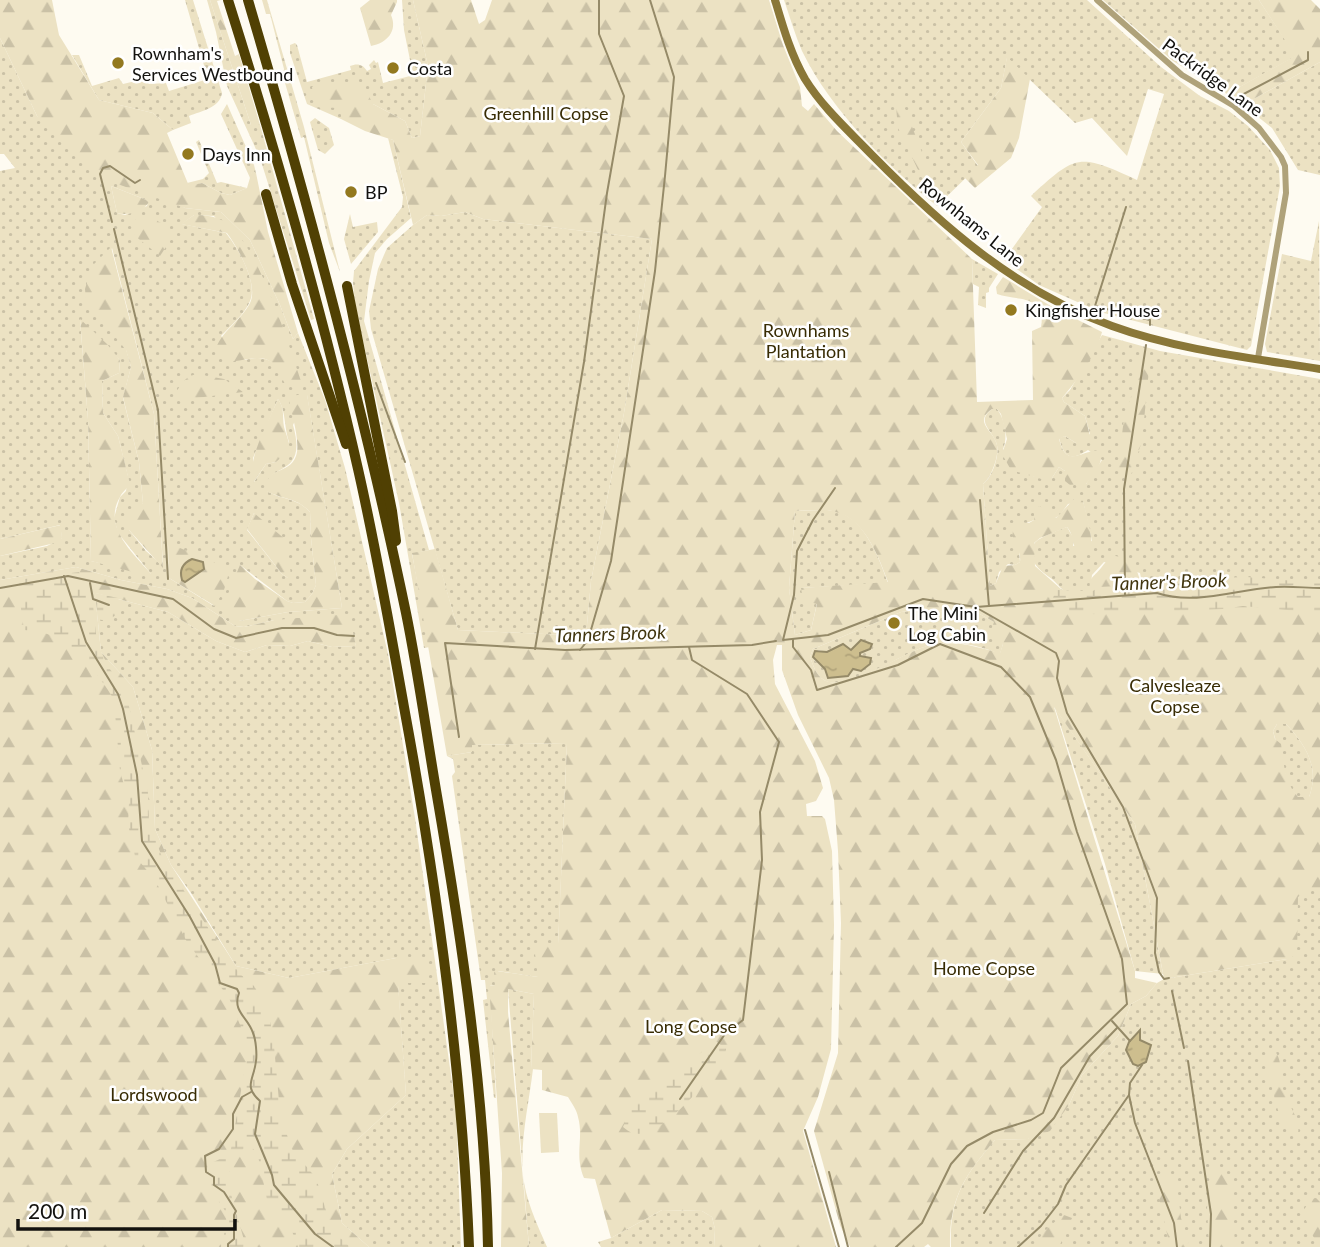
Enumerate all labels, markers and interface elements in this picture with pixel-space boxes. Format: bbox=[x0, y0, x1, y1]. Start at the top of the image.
street label: Packridge Lane bbox=[1158, 33, 1268, 121]
place label: Rownham's Services Westbound bbox=[132, 42, 293, 85]
marker: Rownham's Services Westbound bbox=[110, 55, 126, 71]
place label: Costa bbox=[407, 57, 452, 79]
marker: Costa bbox=[385, 60, 401, 76]
park label: Greenhill Copse bbox=[483, 102, 609, 124]
place label: Days Inn bbox=[202, 143, 271, 165]
marker: Days Inn bbox=[180, 146, 196, 162]
street label: Rownhams Lane bbox=[915, 173, 1029, 271]
place label: BP bbox=[365, 181, 388, 203]
marker: BP bbox=[343, 184, 359, 200]
place label: Kingfisher House bbox=[1025, 299, 1160, 321]
marker: Kingfisher House bbox=[1003, 302, 1019, 318]
park label: Rownhams Plantation bbox=[763, 319, 849, 362]
water label: Tanner's Brook bbox=[1111, 567, 1228, 595]
place label: The Mini Log Cabin bbox=[908, 602, 986, 645]
marker: The Mini Log Cabin bbox=[886, 615, 902, 631]
water label: Tanners Brook bbox=[554, 620, 667, 646]
park label: Calvesleaze Copse bbox=[1129, 674, 1221, 717]
park label: Home Copse bbox=[933, 957, 1035, 979]
park label: Long Copse bbox=[645, 1015, 737, 1037]
park label: Lordswood bbox=[110, 1083, 198, 1105]
scale bar bbox=[18, 1188, 234, 1232]
text: 200 m bbox=[28, 1198, 87, 1223]

